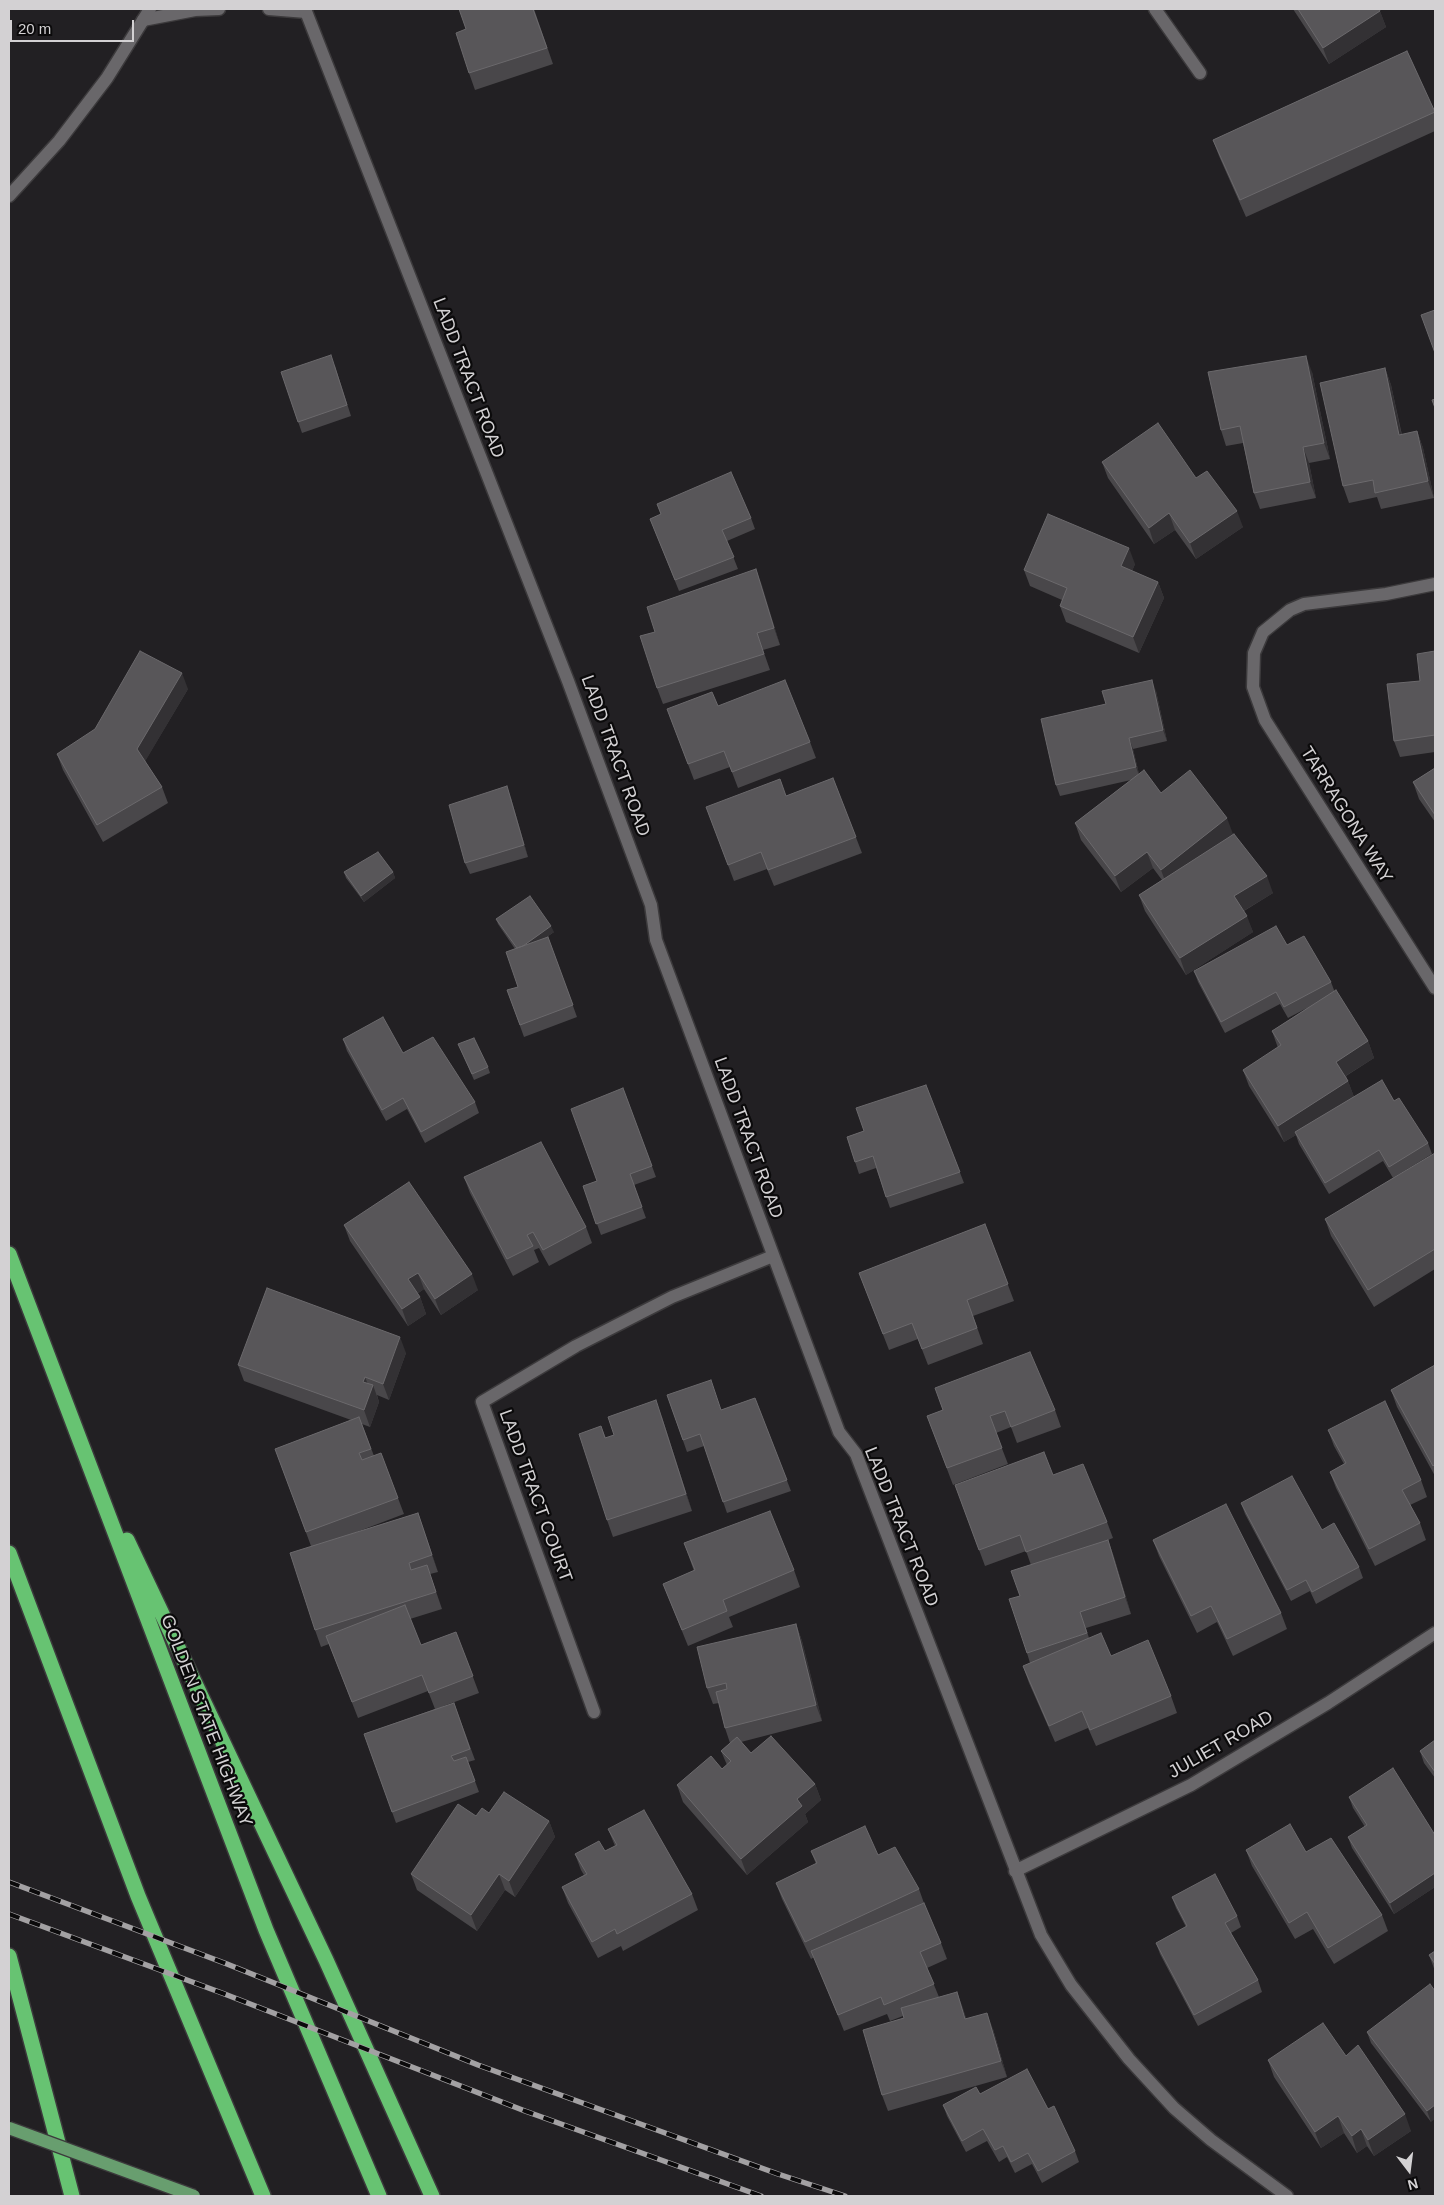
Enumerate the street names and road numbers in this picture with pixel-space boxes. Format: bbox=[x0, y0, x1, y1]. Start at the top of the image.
street label: LADD TRACT ROAD bbox=[427, 295, 509, 461]
street label: LADD TRACT ROAD bbox=[576, 672, 654, 840]
street label: TARRAGONA WAY bbox=[1295, 743, 1397, 887]
street label: LADD TRACT ROAD bbox=[709, 1054, 787, 1222]
street label: LADD TRACT COURT bbox=[494, 1407, 576, 1585]
street label: LADD TRACT ROAD bbox=[859, 1444, 943, 1610]
street label: GOLDEN STATE HIGHWAY bbox=[156, 1612, 256, 1830]
street label: JULIET ROAD bbox=[1165, 1706, 1277, 1784]

